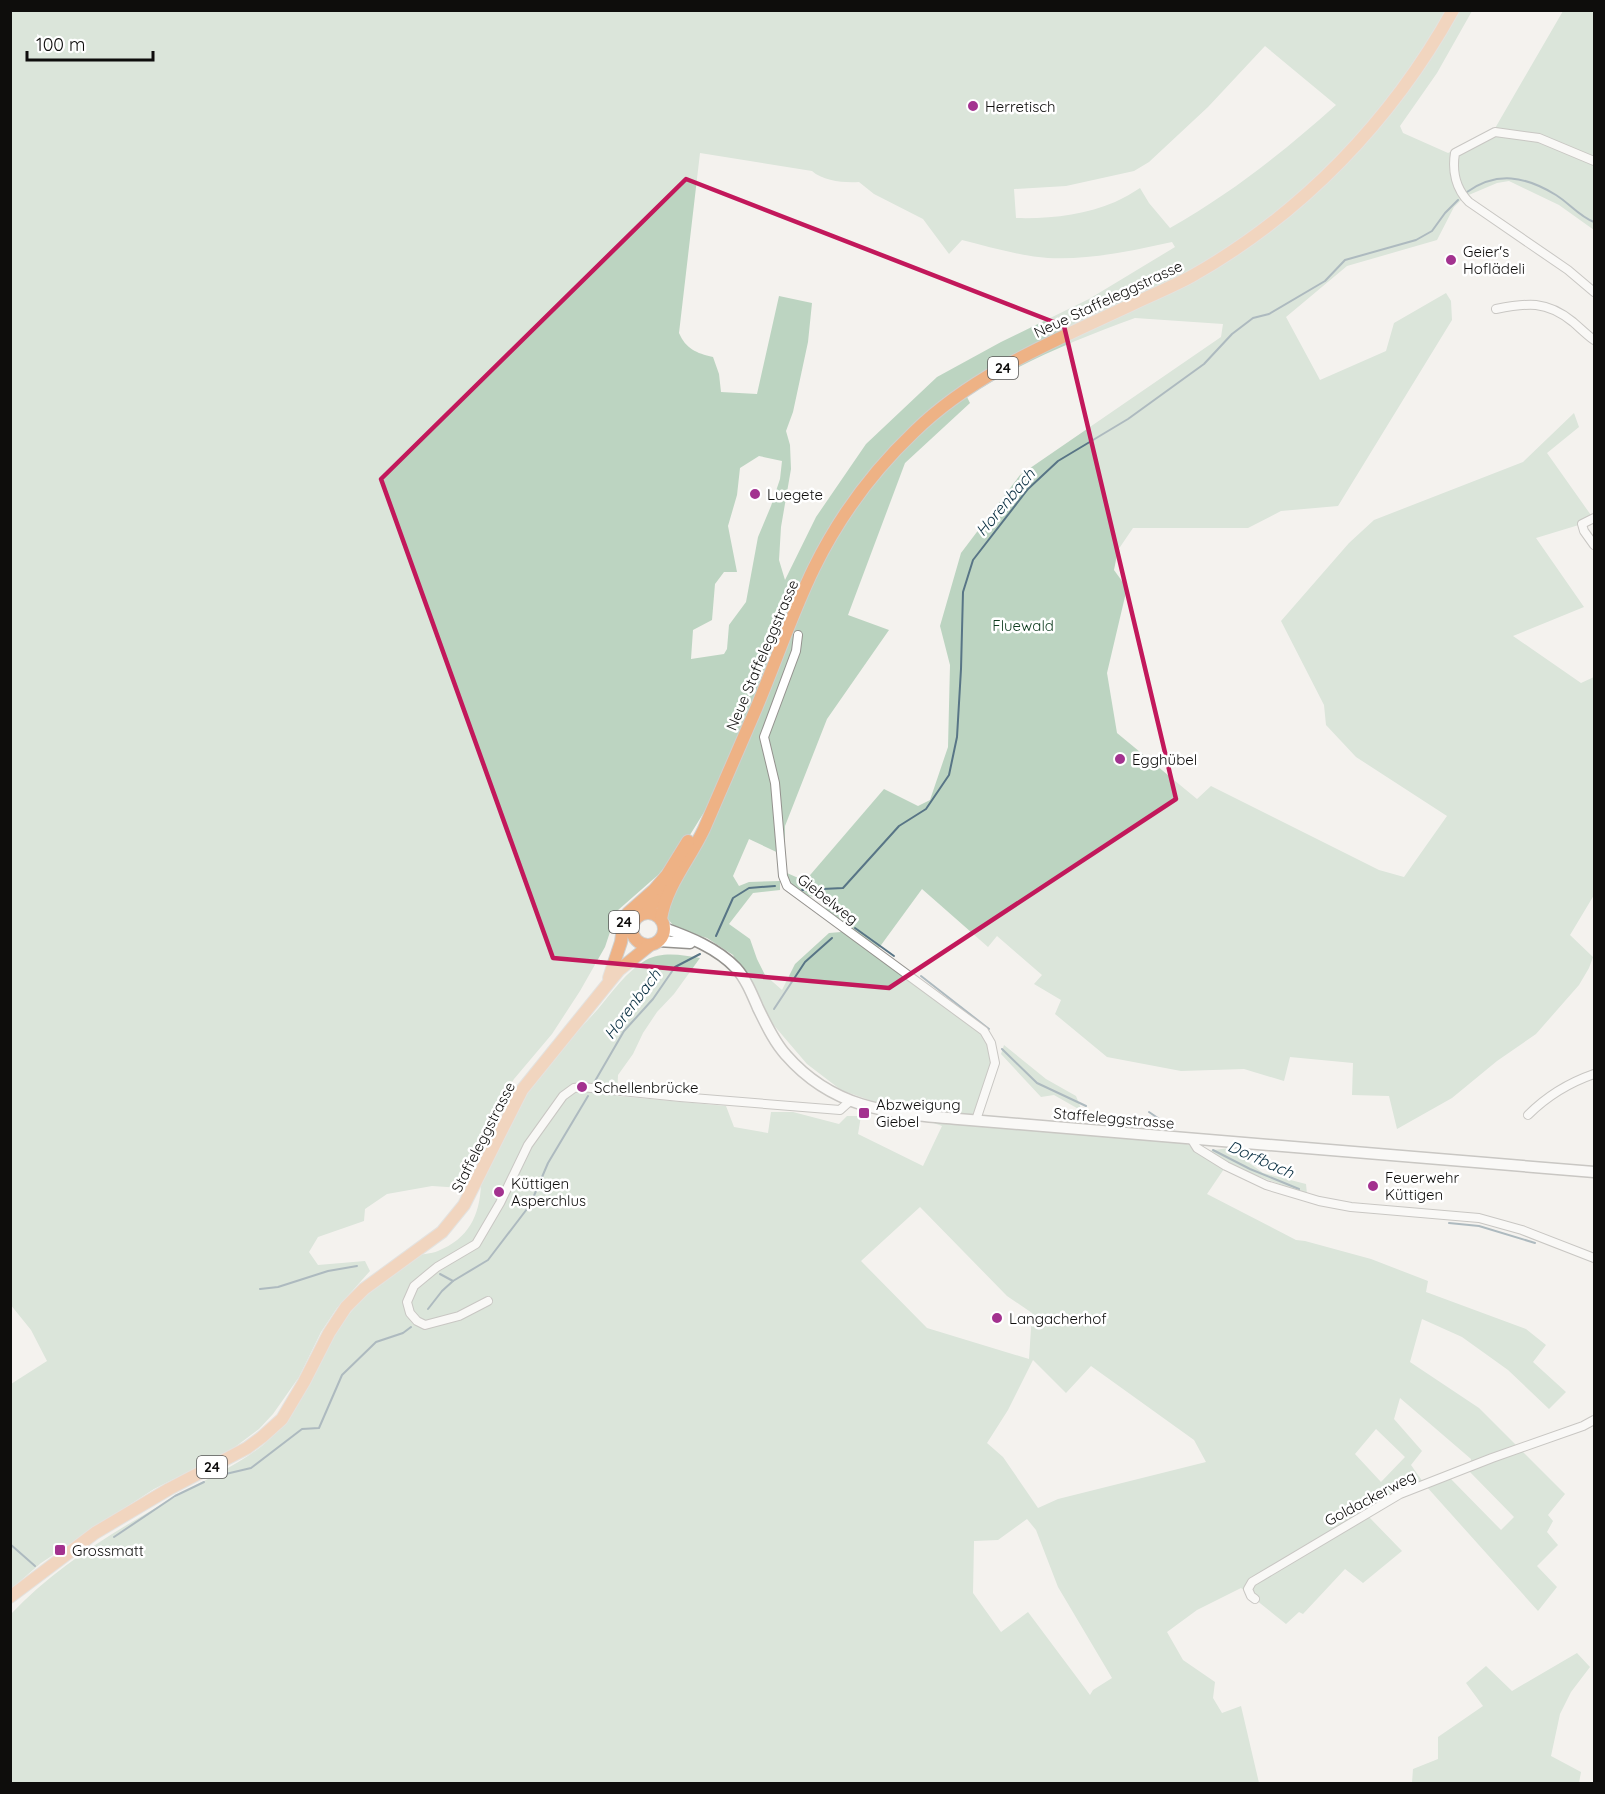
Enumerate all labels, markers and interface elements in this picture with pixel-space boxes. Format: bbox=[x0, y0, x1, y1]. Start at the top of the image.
scale bar bbox=[27, 24, 153, 62]
text: 100 m bbox=[36, 33, 85, 56]
place label: Herretisch bbox=[985, 97, 1056, 116]
marker: Herretisch bbox=[966, 99, 980, 113]
place label: Geier's Hoflädeli bbox=[1463, 242, 1525, 278]
marker: Geier's Hoflädeli bbox=[1444, 253, 1458, 267]
street label: Neue Staffeleggstrasse bbox=[1031, 256, 1185, 342]
road number: 24 bbox=[988, 357, 1018, 379]
water label: Horenbach bbox=[971, 463, 1040, 540]
place label: Luegete bbox=[767, 485, 823, 504]
marker: Luegete bbox=[748, 487, 762, 501]
street label: Neue Staffeleggstrasse bbox=[722, 577, 802, 733]
park label: Fluewald bbox=[992, 616, 1054, 635]
place label: Egghübel bbox=[1132, 750, 1197, 769]
marker: Egghübel bbox=[1113, 752, 1127, 766]
street label: Giebelweg bbox=[794, 869, 862, 929]
road number: 24 bbox=[609, 911, 639, 933]
water label: Horenbach bbox=[599, 964, 665, 1043]
place label: Schellenbrücke bbox=[594, 1078, 698, 1097]
street label: Staffeleggstrasse bbox=[447, 1079, 519, 1195]
marker: Schellenbrücke bbox=[575, 1080, 589, 1094]
place label: Abzweigung Giebel bbox=[876, 1095, 961, 1131]
street label: Staffeleggstrasse bbox=[1053, 1103, 1175, 1133]
marker: Abzweigung Giebel bbox=[857, 1106, 871, 1120]
water label: Dorfbach bbox=[1225, 1136, 1298, 1183]
place label: Feuerwehr Küttigen bbox=[1385, 1168, 1460, 1204]
place label: Küttigen Asperchlus bbox=[511, 1174, 586, 1210]
marker: Feuerwehr Küttigen bbox=[1366, 1179, 1380, 1193]
marker: Küttigen Asperchlus bbox=[492, 1185, 506, 1199]
place label: Langacherhof bbox=[1009, 1309, 1107, 1328]
marker: Langacherhof bbox=[990, 1311, 1004, 1325]
road number: 24 bbox=[197, 1456, 227, 1478]
street label: Goldackerweg bbox=[1321, 1466, 1419, 1530]
place label: Grossmatt bbox=[72, 1541, 144, 1560]
marker: Grossmatt bbox=[53, 1543, 67, 1557]

